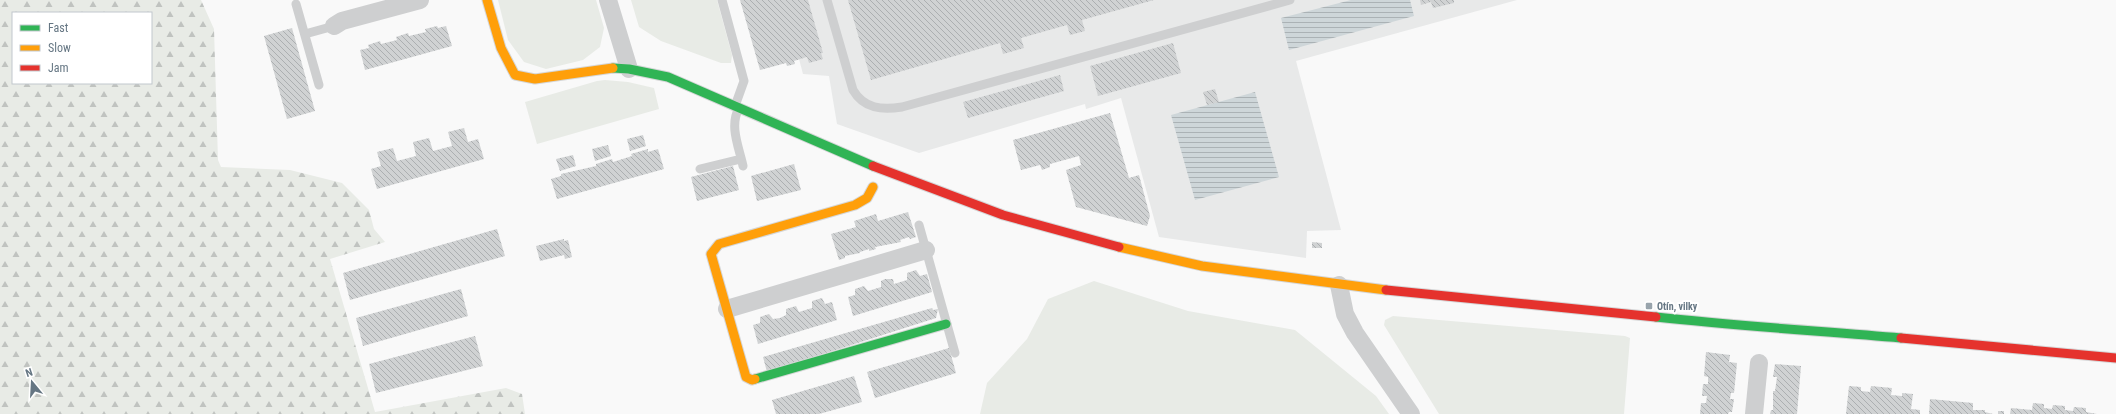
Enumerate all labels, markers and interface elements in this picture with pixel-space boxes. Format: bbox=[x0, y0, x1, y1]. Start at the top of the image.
legend bbox=[12, 12, 152, 84]
text: Fast bbox=[48, 21, 69, 35]
text: Slow bbox=[48, 41, 71, 55]
text: Jam bbox=[48, 61, 69, 75]
marker: Otín, vilky bbox=[1644, 301, 1654, 311]
place label: Otín, vilky bbox=[1657, 301, 1698, 313]
north arrow bbox=[12, 362, 52, 402]
text: N bbox=[24, 366, 35, 380]

